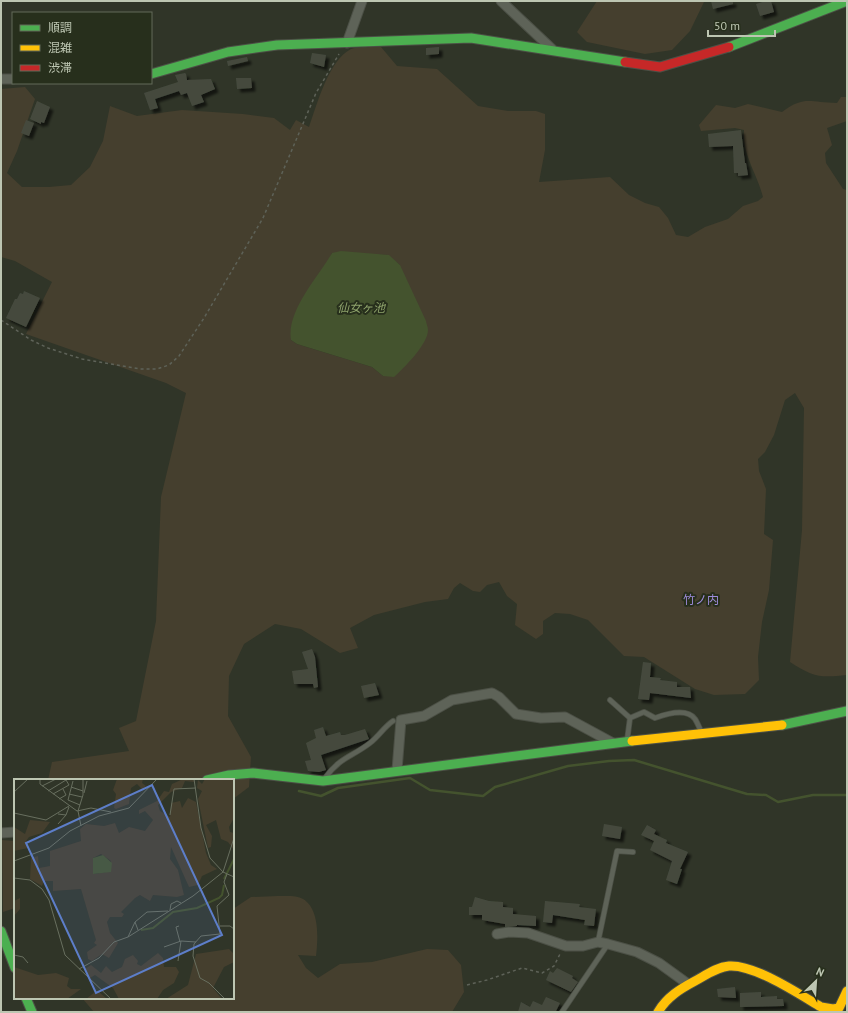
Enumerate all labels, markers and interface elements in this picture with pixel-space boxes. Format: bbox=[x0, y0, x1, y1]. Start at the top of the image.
legend bbox=[12, 12, 152, 84]
scale bar bbox=[708, 12, 775, 38]
text: 50 m bbox=[714, 18, 740, 33]
text: 順調 bbox=[48, 20, 72, 35]
text: 混雑 bbox=[48, 40, 72, 55]
text: 渋滞 bbox=[48, 60, 72, 75]
water label: 仙女ヶ池 bbox=[337, 300, 386, 315]
district label: 竹ノ内 bbox=[683, 592, 719, 607]
inset map bbox=[14, 779, 234, 999]
north arrow bbox=[796, 961, 836, 1001]
text: N bbox=[814, 964, 826, 980]

